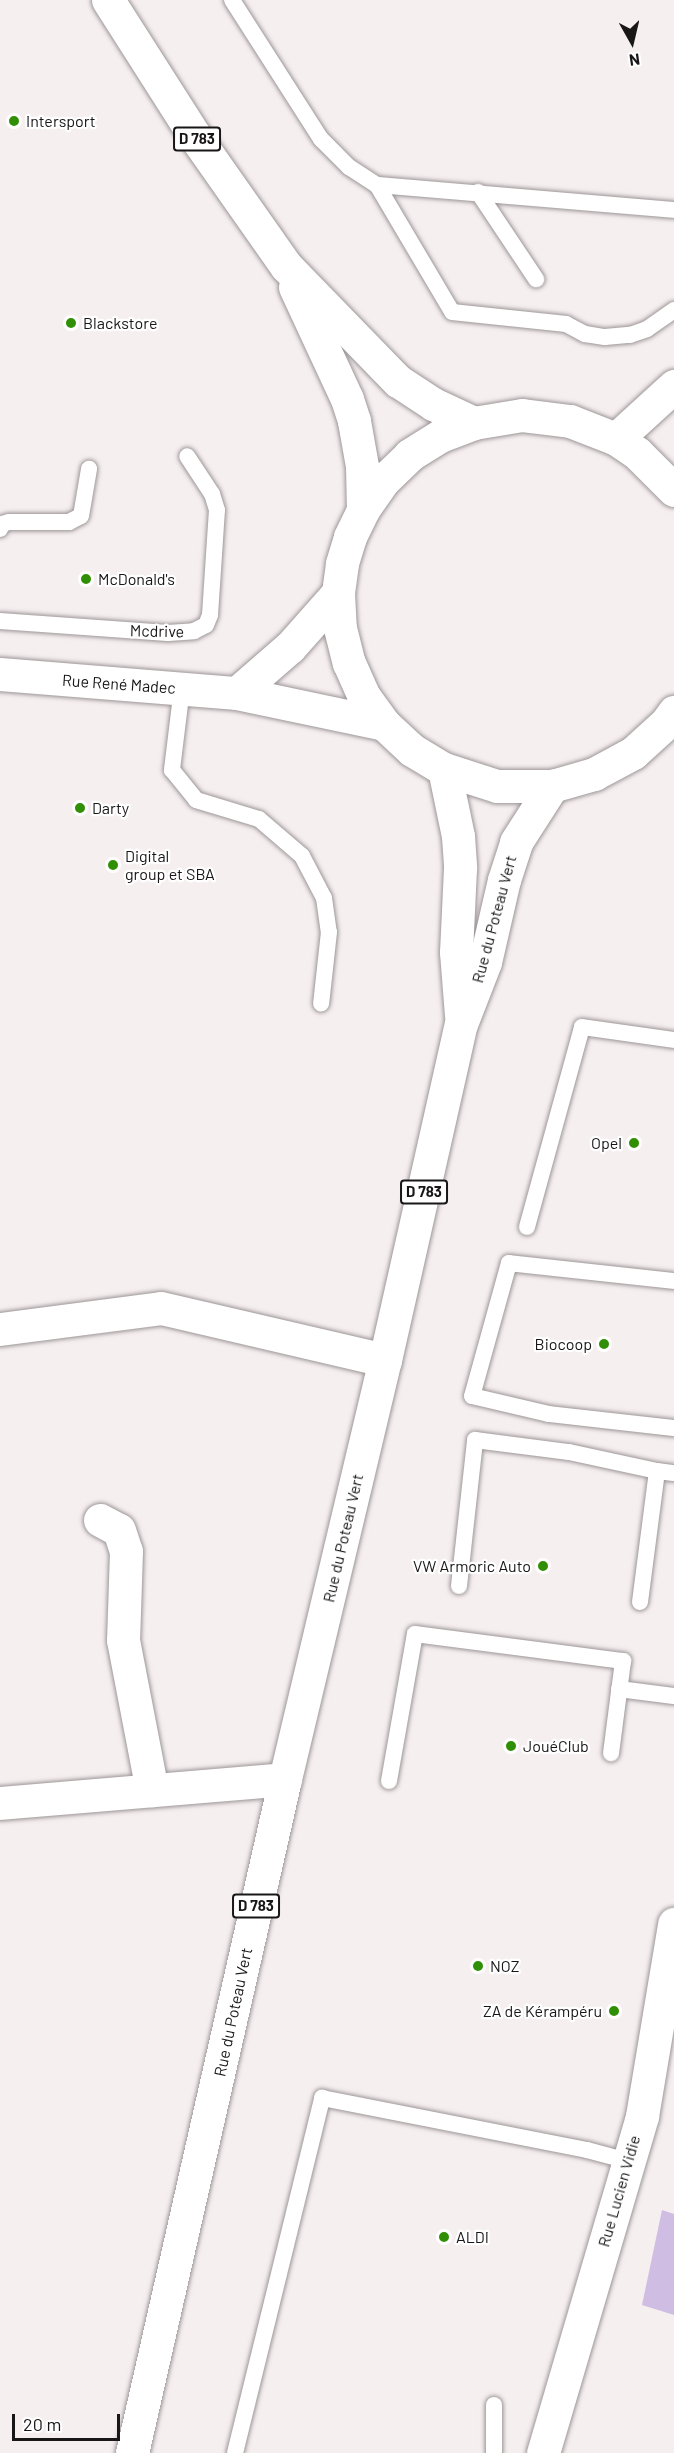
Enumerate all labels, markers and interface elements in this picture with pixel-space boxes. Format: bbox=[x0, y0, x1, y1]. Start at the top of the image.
north arrow bbox=[602, 12, 662, 72]
text: N bbox=[628, 50, 641, 70]
place label: Intersport bbox=[26, 111, 96, 131]
marker: Intersport bbox=[7, 114, 21, 128]
road number: D 783 bbox=[173, 127, 221, 151]
place label: Blackstore bbox=[83, 313, 157, 333]
marker: Blackstore bbox=[64, 316, 78, 330]
place label: McDonald's bbox=[98, 569, 175, 589]
marker: McDonald's bbox=[79, 572, 93, 586]
street label: Mcdrive bbox=[130, 621, 184, 641]
street label: Rue René Madec bbox=[62, 670, 176, 698]
place label: Darty bbox=[92, 798, 129, 818]
marker: Darty bbox=[73, 801, 87, 815]
place label: Digital group et SBA bbox=[125, 846, 215, 884]
street label: Rue du Poteau Vert bbox=[468, 853, 520, 985]
marker: Digital group et SBA bbox=[106, 858, 120, 872]
place label: Opel bbox=[591, 1133, 622, 1153]
marker: Opel bbox=[627, 1136, 641, 1150]
road number: D 783 bbox=[400, 1180, 448, 1204]
place label: Biocoop bbox=[535, 1334, 592, 1354]
marker: Biocoop bbox=[597, 1337, 611, 1351]
street label: Rue du Poteau Vert bbox=[319, 1472, 367, 1604]
place label: VW Armoric Auto bbox=[413, 1556, 531, 1576]
marker: VW Armoric Auto bbox=[536, 1559, 550, 1573]
place label: JouéClub bbox=[523, 1736, 589, 1756]
marker: JouéClub bbox=[504, 1739, 518, 1753]
road number: D 783 bbox=[232, 1894, 280, 1918]
street label: Rue du Poteau Vert bbox=[210, 1946, 256, 2078]
place label: NOZ bbox=[490, 1956, 520, 1976]
marker: NOZ bbox=[471, 1959, 485, 1973]
place label: ZA de Kérampéru bbox=[483, 2001, 602, 2021]
marker: ZA de Kérampéru bbox=[607, 2004, 621, 2018]
street label: Rue Lucien Vidie bbox=[594, 2133, 644, 2249]
place label: ALDI bbox=[456, 2227, 489, 2247]
marker: ALDI bbox=[437, 2230, 451, 2244]
scale bar bbox=[15, 2402, 123, 2440]
text: 20 m bbox=[23, 2413, 61, 2435]

